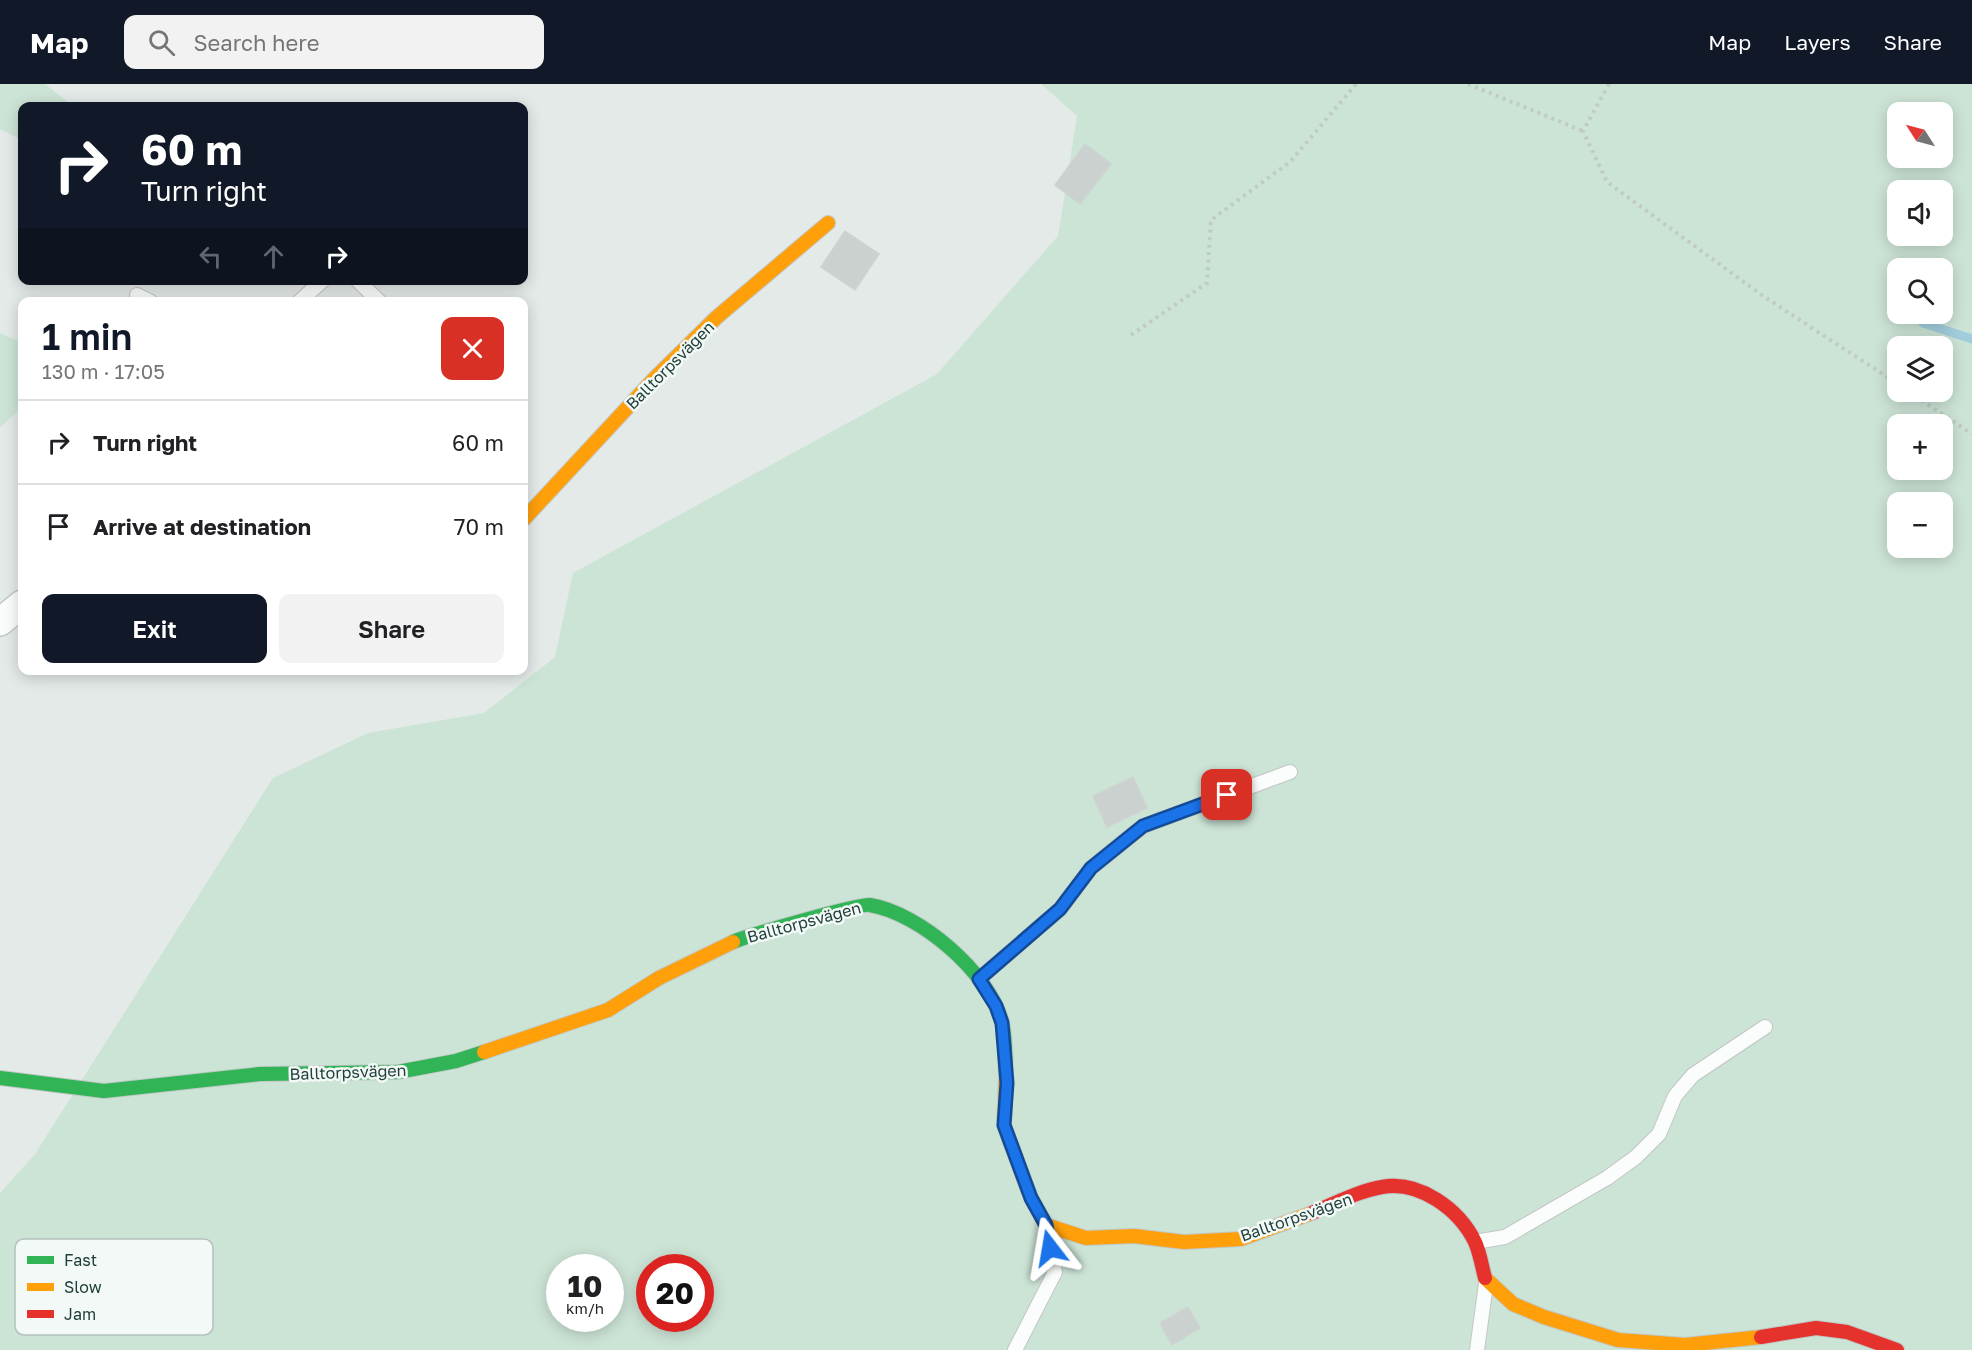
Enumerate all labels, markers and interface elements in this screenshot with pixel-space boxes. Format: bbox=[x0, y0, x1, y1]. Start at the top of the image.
search box bbox=[124, 15, 544, 69]
text: Map bbox=[30, 26, 88, 59]
icon: search bbox=[145, 26, 178, 59]
text: Search here bbox=[193, 29, 319, 56]
text: Map bbox=[1708, 29, 1751, 55]
text: Layers bbox=[1784, 29, 1851, 55]
text: Share bbox=[1884, 29, 1942, 55]
north arrow bbox=[1887, 102, 1953, 168]
map controls bbox=[1887, 102, 1953, 558]
text: 60 m bbox=[141, 124, 242, 174]
icon: right bbox=[42, 126, 120, 204]
text: Turn right bbox=[141, 175, 267, 207]
button: sound bbox=[1887, 180, 1953, 246]
icon: left bbox=[194, 240, 227, 273]
icon: ahead bbox=[257, 240, 290, 273]
icon: right bbox=[320, 240, 353, 273]
button: search bbox=[1887, 258, 1953, 324]
text: 1 min bbox=[42, 315, 132, 358]
button: close bbox=[441, 317, 504, 380]
street label: Balltorpsvägen bbox=[622, 317, 718, 413]
button: layers bbox=[1887, 336, 1953, 402]
text: 130 m · 17:05 bbox=[42, 359, 165, 383]
button: + bbox=[1887, 414, 1953, 480]
icon: right bbox=[42, 426, 75, 459]
text: Turn right bbox=[93, 429, 197, 456]
text: 60 m bbox=[452, 429, 504, 456]
button: − bbox=[1887, 492, 1953, 558]
icon: arrive bbox=[42, 510, 75, 543]
text: Arrive at destination bbox=[93, 513, 311, 540]
text: 70 m bbox=[454, 513, 504, 540]
button: Exit bbox=[42, 594, 267, 663]
button: Share bbox=[279, 594, 504, 663]
pin bbox=[1201, 769, 1252, 820]
icon: arrive bbox=[1210, 778, 1243, 811]
street label: Balltorpsvägen bbox=[745, 897, 863, 947]
street label: Balltorpsvägen bbox=[289, 1060, 407, 1084]
street label: Balltorpsvägen bbox=[1237, 1189, 1355, 1245]
position arrow bbox=[1018, 1216, 1082, 1280]
legend bbox=[15, 1239, 213, 1335]
text: Fast bbox=[64, 1250, 97, 1270]
speed limit sign: 20 bbox=[636, 1254, 714, 1332]
text: 10 bbox=[568, 1268, 602, 1304]
text: Slow bbox=[64, 1277, 102, 1297]
text: km/h bbox=[566, 1299, 604, 1317]
text: Jam bbox=[64, 1304, 96, 1324]

